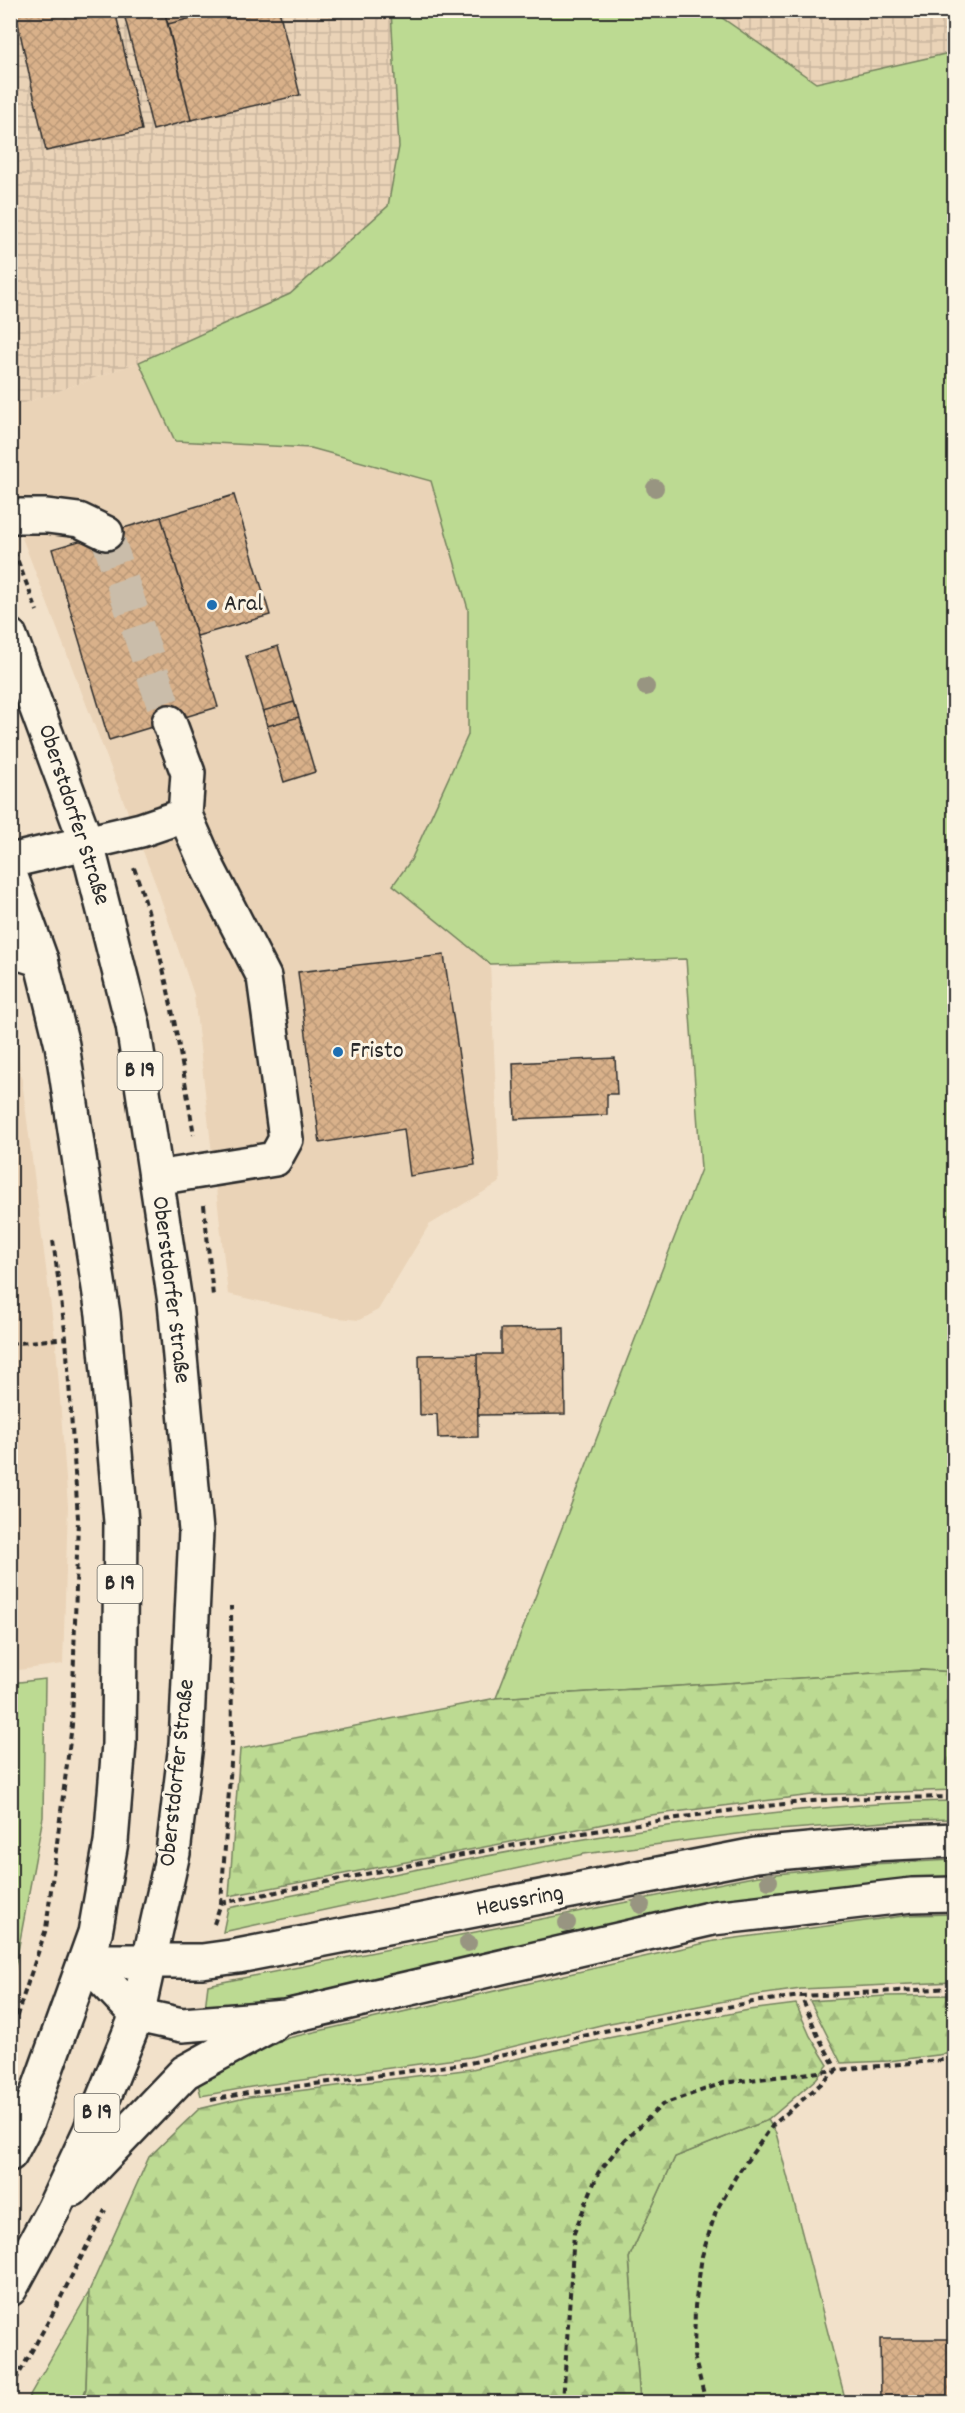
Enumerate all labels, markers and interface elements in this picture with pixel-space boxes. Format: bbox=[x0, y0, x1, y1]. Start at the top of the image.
place label: Aral bbox=[224, 588, 263, 622]
marker: Aral bbox=[205, 598, 219, 612]
street label: Oberstdorfer Straße bbox=[28, 720, 118, 910]
place label: Fristo bbox=[350, 1035, 404, 1069]
marker: Fristo bbox=[331, 1045, 345, 1059]
road number: B 19 bbox=[118, 1052, 162, 1090]
street label: Oberstdorfer Straße bbox=[142, 1194, 198, 1386]
road number: B 19 bbox=[98, 1565, 142, 1603]
street label: Oberstdorfer Straße bbox=[151, 1678, 205, 1868]
street label: Heussring bbox=[473, 1877, 567, 1927]
road number: B 19 bbox=[74, 2094, 120, 2132]

